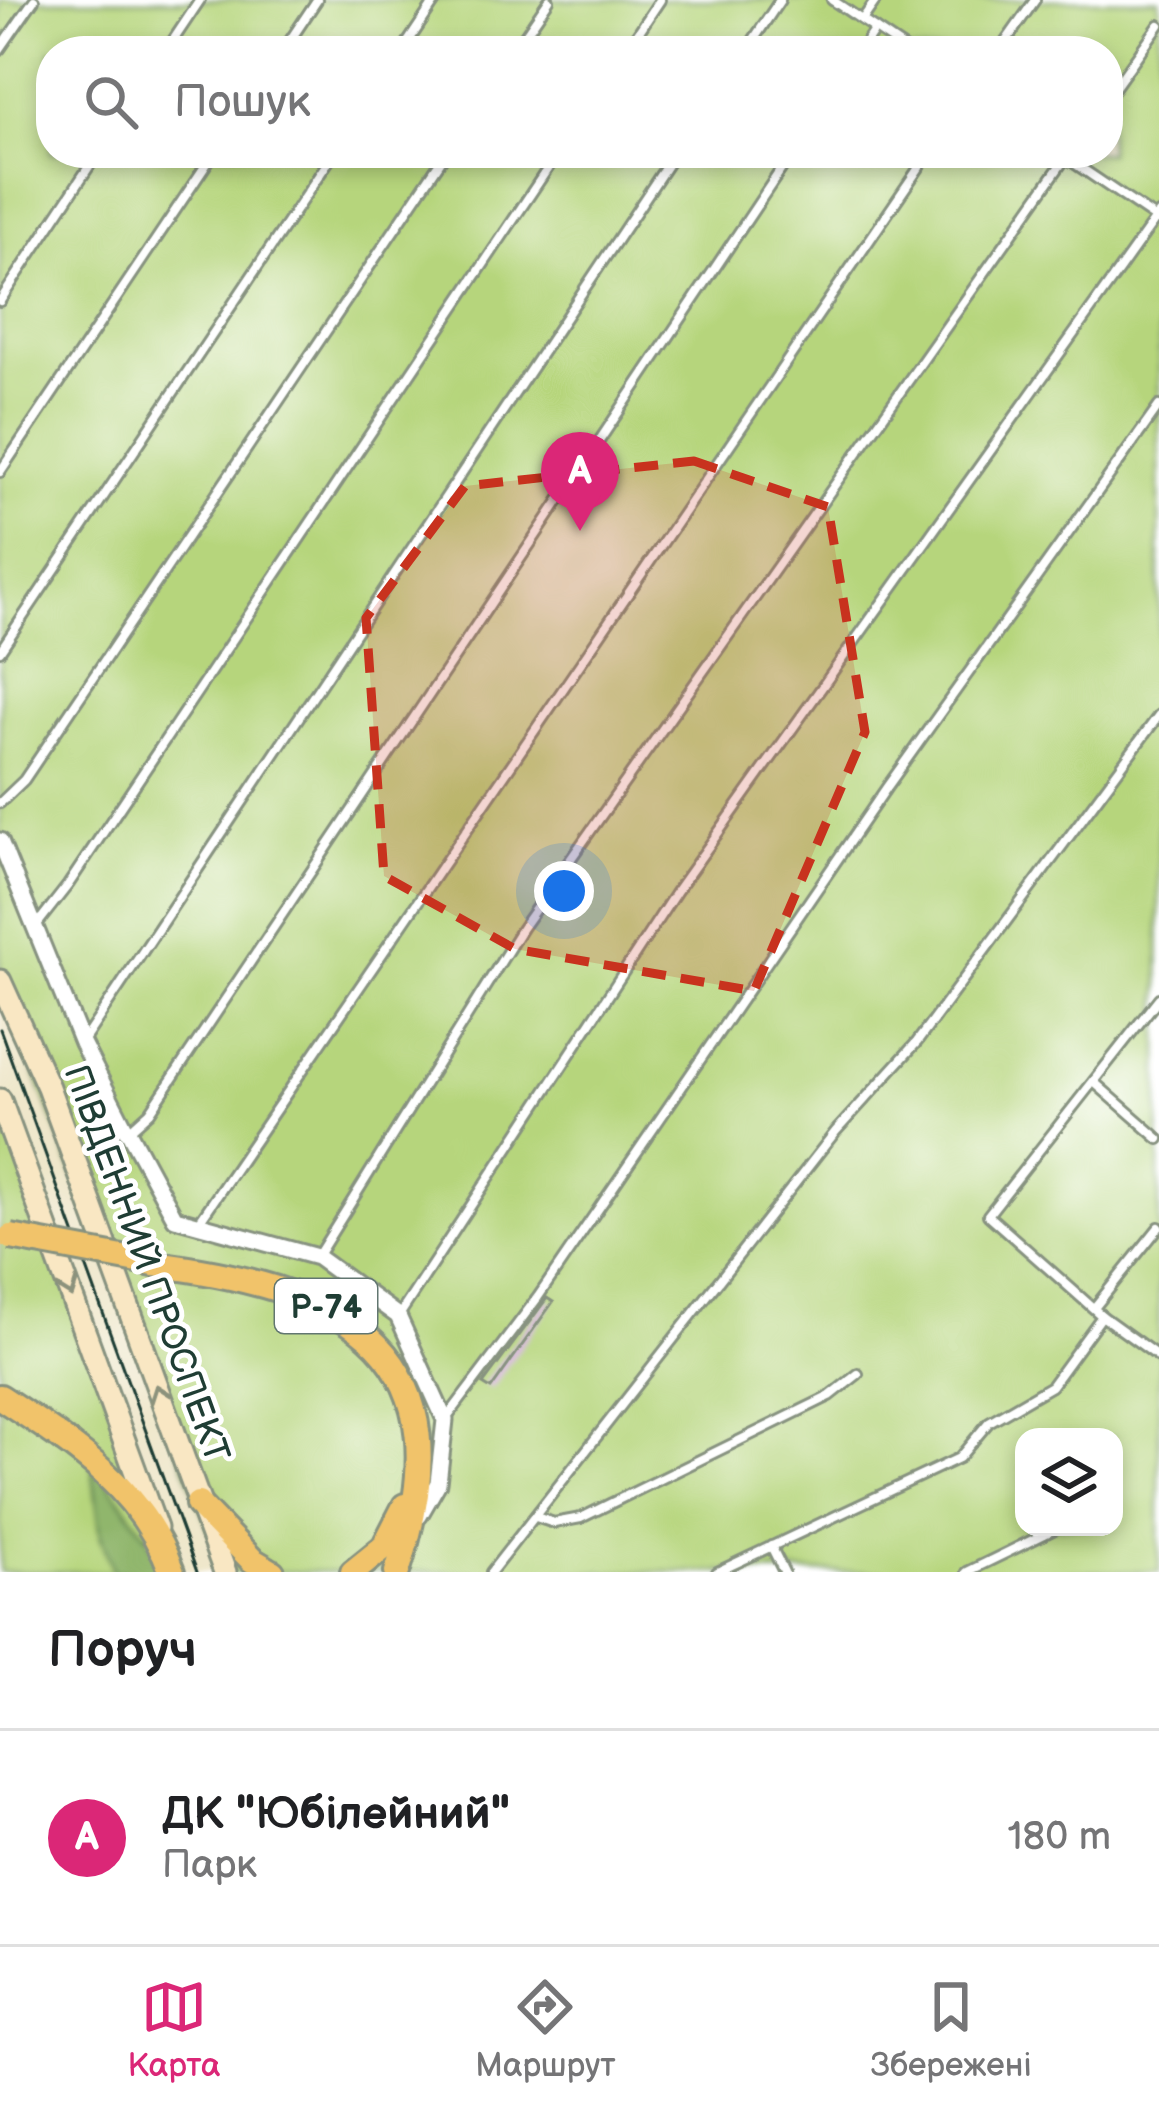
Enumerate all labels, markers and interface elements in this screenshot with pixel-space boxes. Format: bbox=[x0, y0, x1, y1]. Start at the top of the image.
search box bbox=[36, 36, 1123, 168]
icon: search bbox=[78, 69, 144, 135]
text: Пошук bbox=[174, 75, 311, 130]
pin: A bbox=[541, 432, 619, 531]
your location bbox=[534, 861, 594, 921]
street label: ПІВДЕННИЙ ПРОСПЕКТ bbox=[54, 1059, 238, 1469]
one-way arrow bbox=[55, 1277, 79, 1298]
road number: Р-74 bbox=[275, 1279, 377, 1333]
one-way arrow bbox=[149, 1384, 173, 1405]
map controls bbox=[1015, 1428, 1123, 1536]
button: layers bbox=[1015, 1428, 1123, 1536]
text: Поруч bbox=[48, 1620, 197, 1681]
text: ДК "Юбілейний" bbox=[162, 1787, 510, 1842]
text: A bbox=[75, 1814, 99, 1861]
text: 180 m bbox=[1007, 1814, 1111, 1861]
text: Парк bbox=[162, 1842, 257, 1889]
tab: Карта bbox=[127, 1974, 220, 2086]
tab: Маршрут bbox=[475, 1974, 616, 2086]
tab: Збережені bbox=[871, 1974, 1032, 2086]

